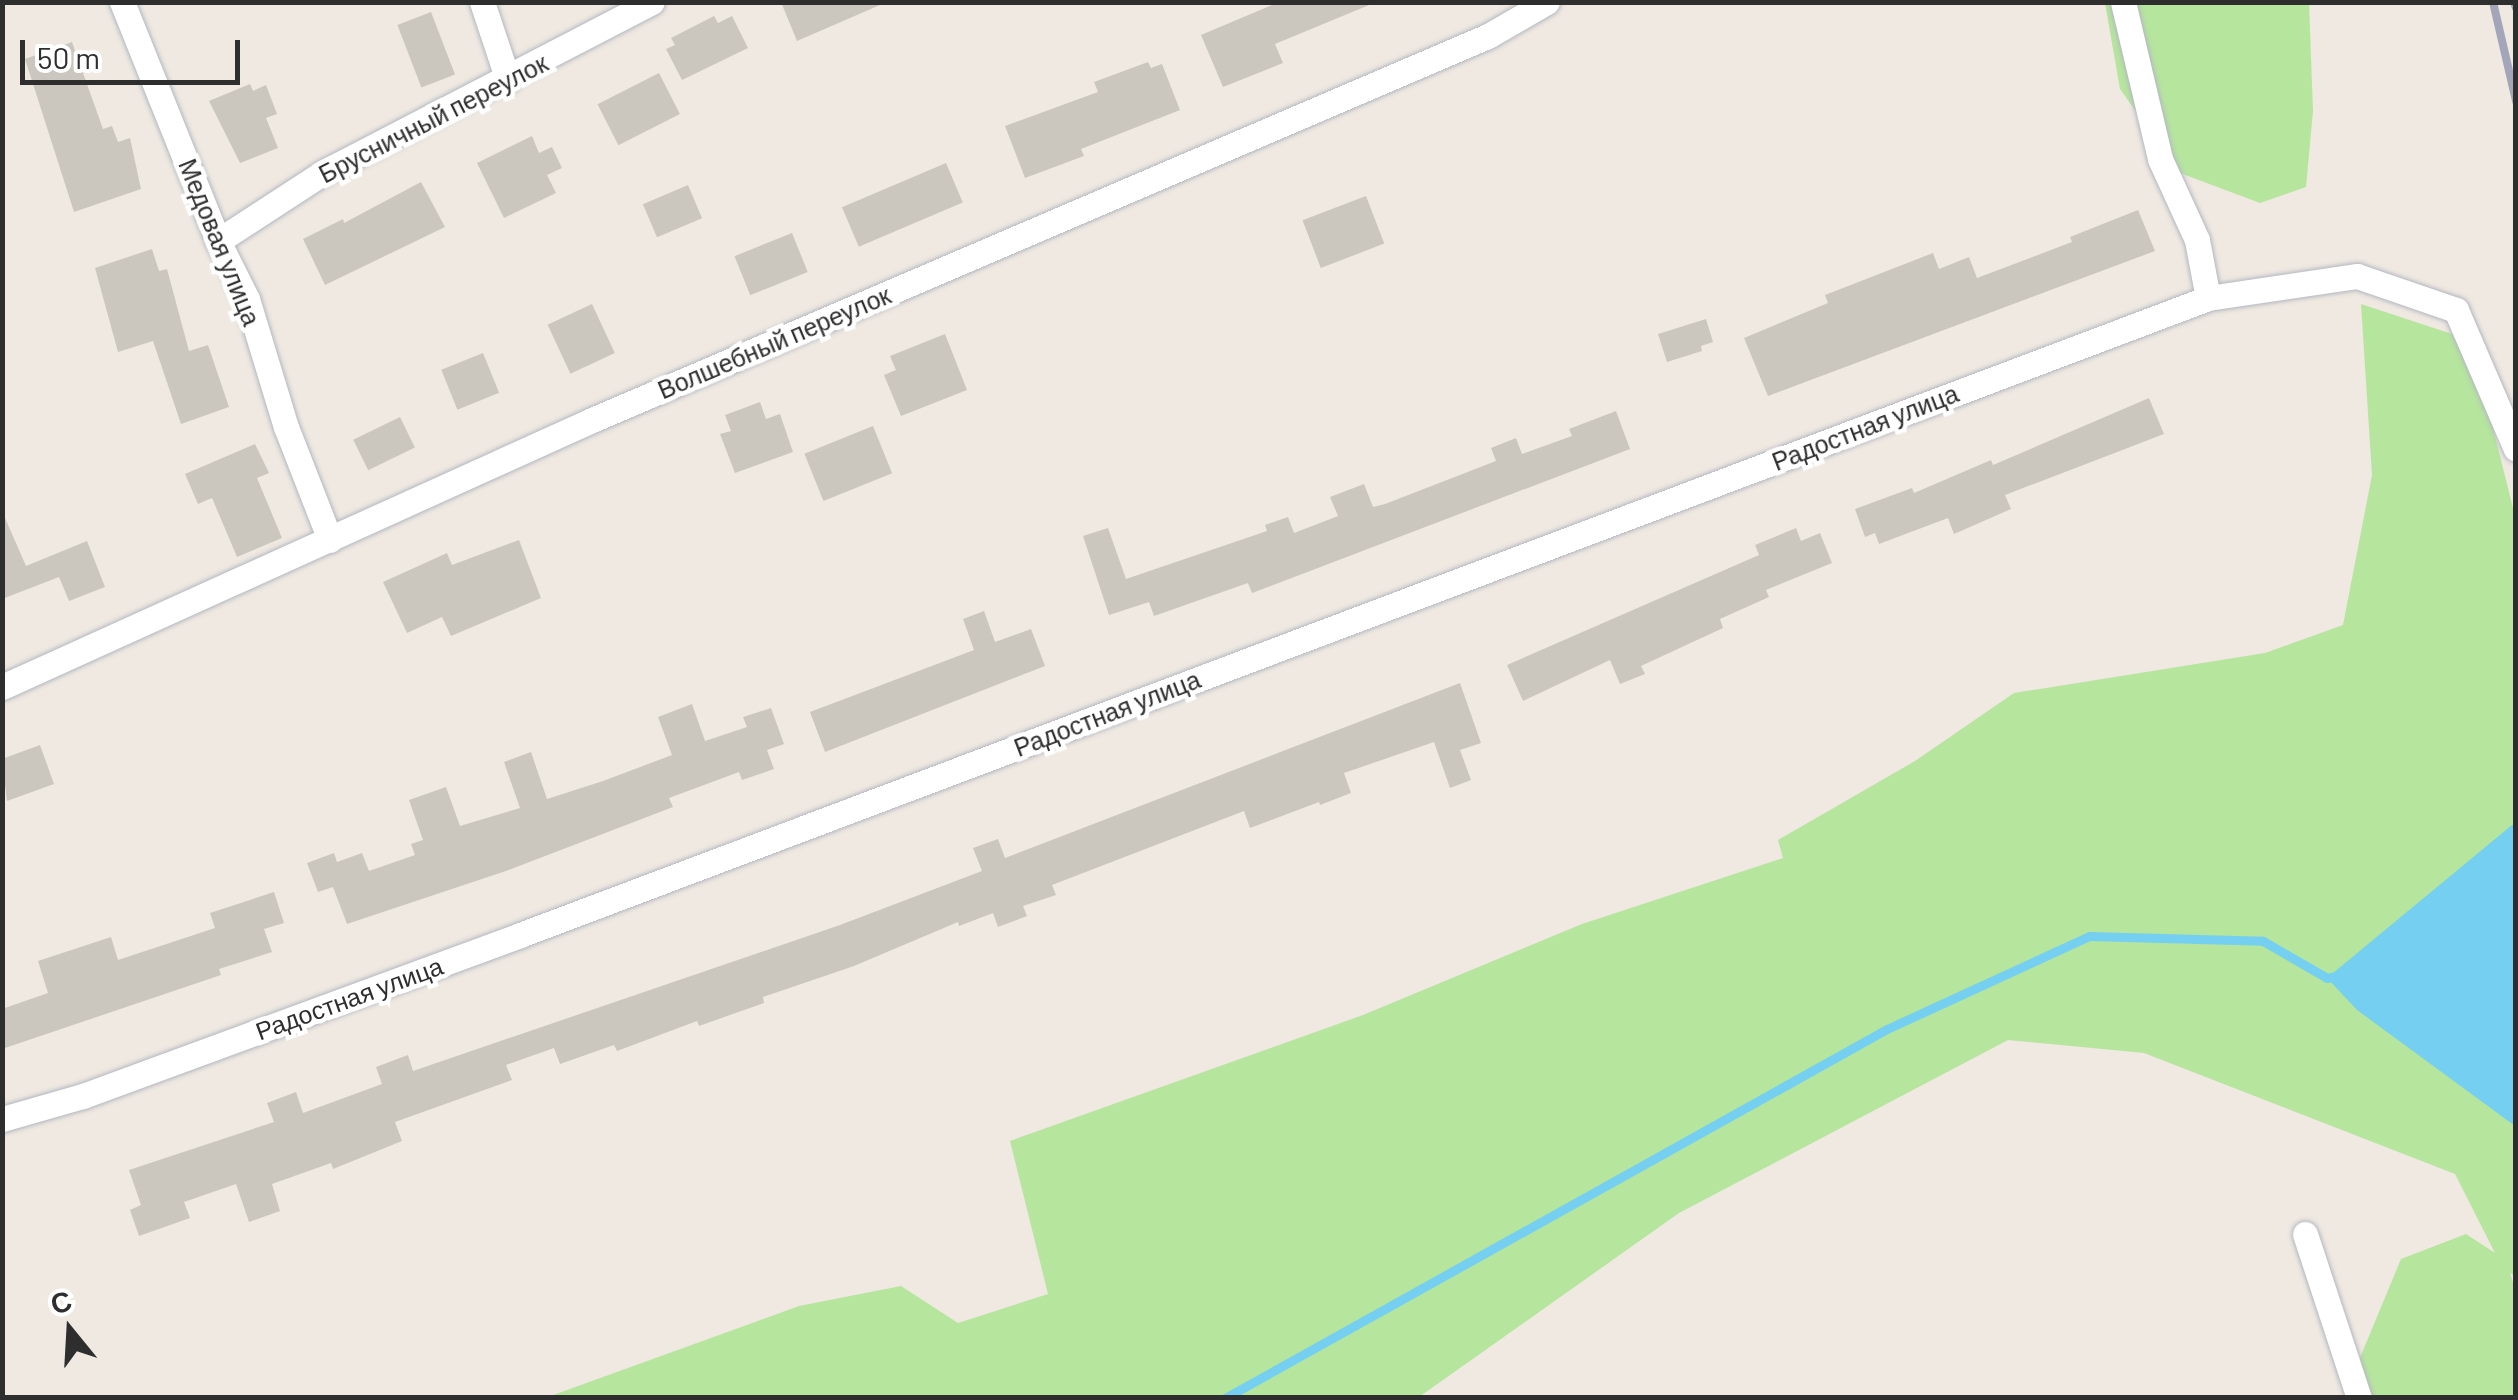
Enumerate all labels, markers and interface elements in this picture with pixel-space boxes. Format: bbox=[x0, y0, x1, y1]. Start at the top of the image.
scale bar bbox=[25, 20, 245, 82]
text: 50 m bbox=[37, 39, 100, 75]
street label: Брусничный переулок bbox=[314, 47, 552, 189]
street label: Медовая улица bbox=[173, 154, 267, 330]
street label: Волшебный переулок bbox=[653, 279, 895, 405]
street label: Радостная улица bbox=[1768, 378, 1962, 476]
street label: Радостная улица bbox=[1010, 664, 1204, 762]
street label: Радостная улица bbox=[251, 950, 447, 1046]
north arrow bbox=[20, 1280, 120, 1380]
text: С bbox=[46, 1282, 76, 1321]

